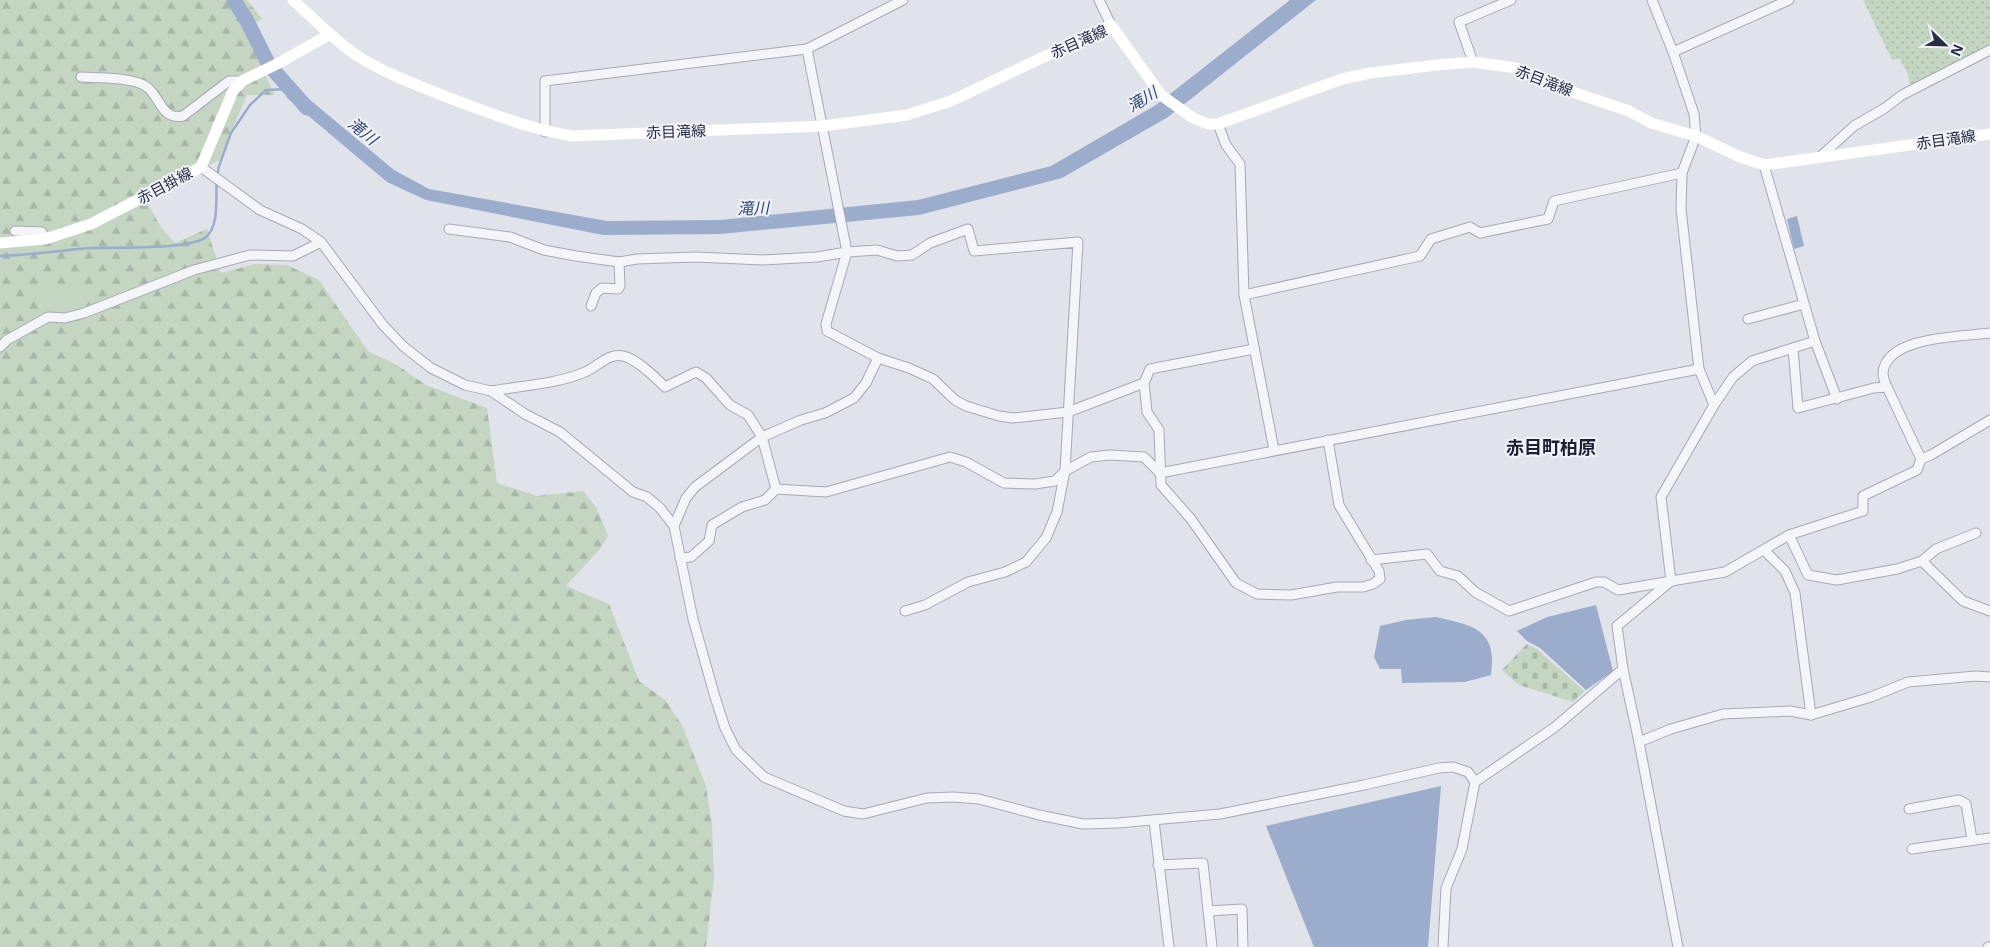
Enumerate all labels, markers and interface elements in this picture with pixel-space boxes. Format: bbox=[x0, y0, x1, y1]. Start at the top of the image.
street label: 赤目滝線 bbox=[1047, 20, 1110, 62]
north arrow bbox=[1920, 20, 1970, 70]
text: N bbox=[1946, 41, 1968, 59]
street label: 赤目滝線 bbox=[1513, 60, 1576, 100]
water label: 滝川 bbox=[1123, 80, 1163, 117]
water label: 滝川 bbox=[344, 112, 384, 151]
street label: 赤目滝線 bbox=[646, 120, 706, 142]
street label: 赤目滝線 bbox=[1915, 125, 1977, 153]
street label: 赤目掛線 bbox=[133, 162, 196, 208]
water label: 滝川 bbox=[737, 196, 771, 220]
district label: 赤目町柏原 bbox=[1506, 435, 1596, 459]

